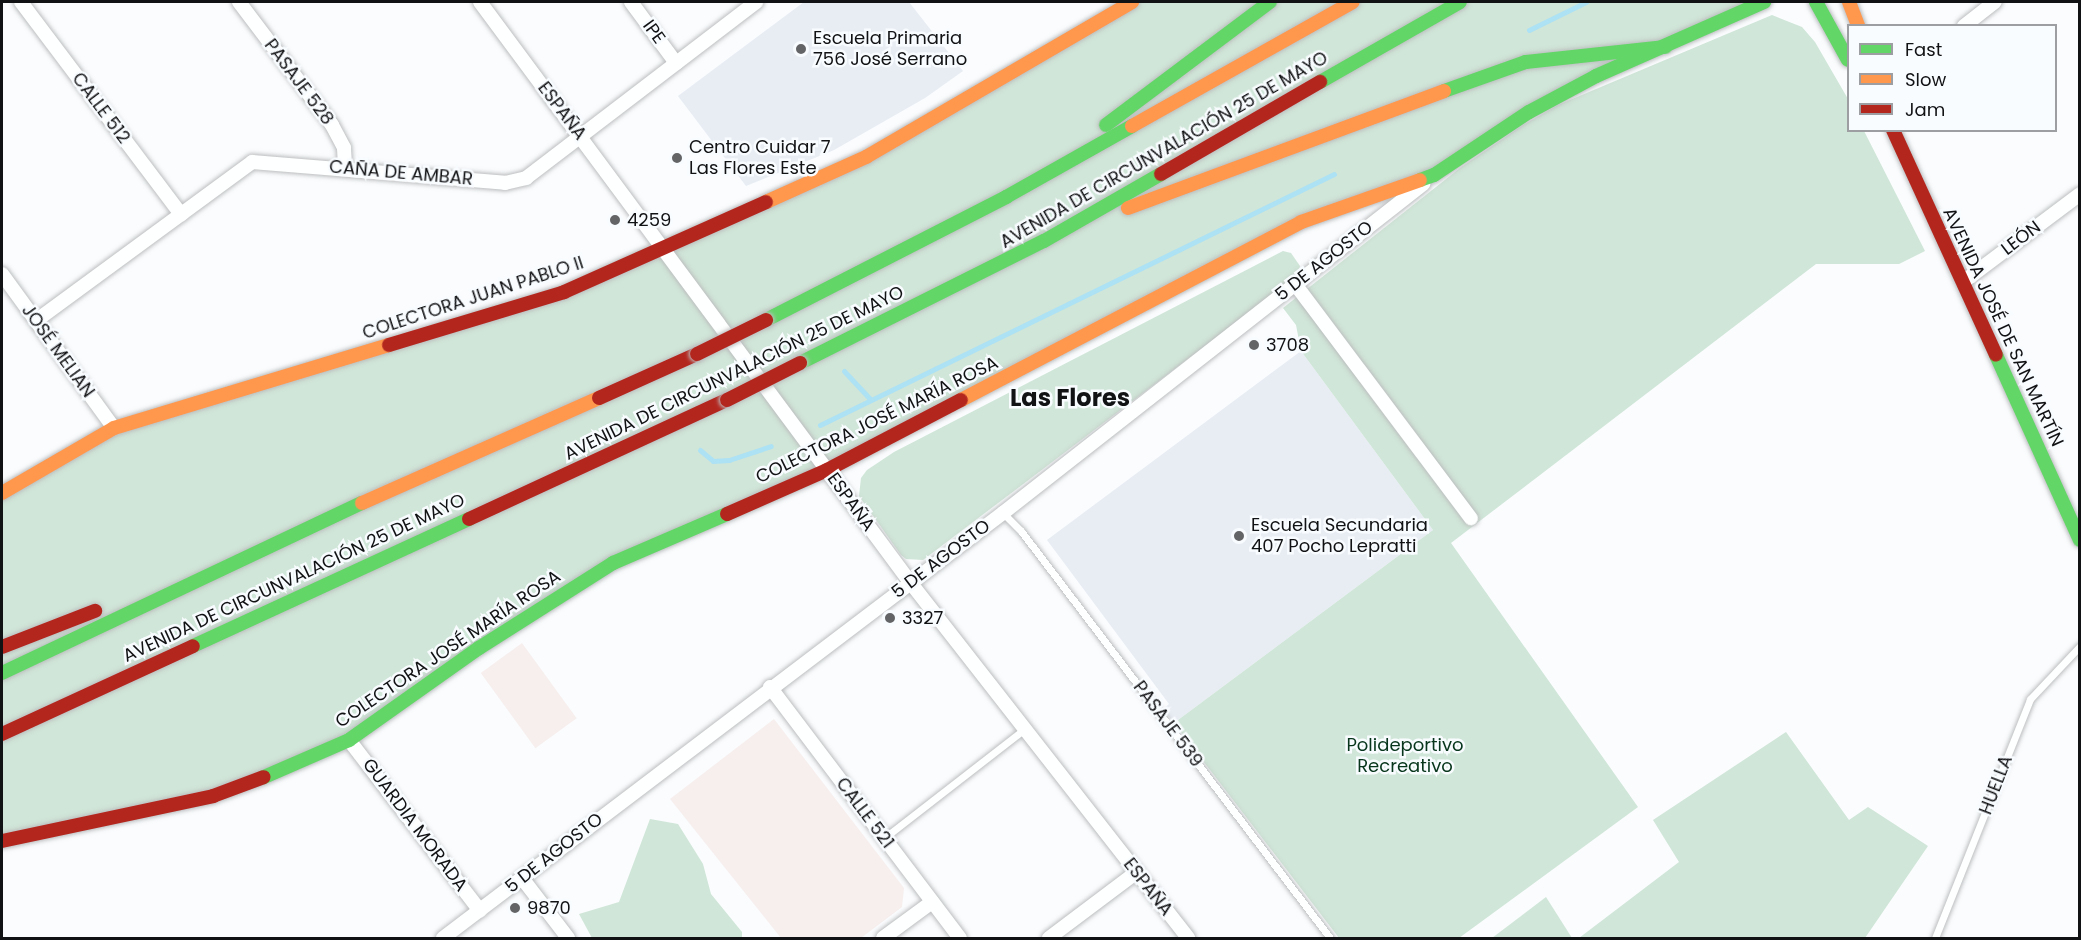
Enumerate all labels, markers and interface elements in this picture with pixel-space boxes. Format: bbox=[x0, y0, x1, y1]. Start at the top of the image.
street label: IPE bbox=[638, 16, 670, 48]
legend bbox=[1847, 24, 2057, 132]
place label: Escuela Primaria 756 José Serrano bbox=[813, 28, 967, 70]
street label: PASAJE 528 bbox=[260, 35, 338, 129]
text: Fast bbox=[1905, 37, 1942, 62]
marker: Escuela Primaria 756 José Serrano bbox=[794, 42, 808, 56]
street label: AVENIDA DE CIRCUNVALACIÓN 25 DE MAYO bbox=[996, 47, 1332, 253]
text: Slow bbox=[1905, 67, 1946, 92]
street label: CALLE 512 bbox=[67, 68, 135, 148]
street label: ESPAÑA bbox=[533, 78, 591, 144]
text: Jam bbox=[1905, 97, 1945, 122]
place label: Centro Cuidar 7 Las Flores Este bbox=[689, 137, 831, 180]
marker: Centro Cuidar 7 Las Flores Este bbox=[670, 151, 684, 165]
street label: CAÑA DE AMBAR bbox=[328, 156, 474, 190]
street label: AVENIDA JOSÉ DE SAN MARTÍN bbox=[1938, 204, 2068, 450]
place label: 4259 bbox=[627, 209, 671, 231]
marker: 4259 bbox=[608, 213, 622, 227]
street label: 5 DE AGOSTO bbox=[1271, 216, 1377, 306]
street label: LEÓN bbox=[1997, 216, 2045, 260]
street label: COLECTORA JUAN PABLO II bbox=[360, 252, 586, 344]
street label: AVENIDA DE CIRCUNVALACIÓN 25 DE MAYO bbox=[561, 281, 907, 465]
street label: JOSÉ MELIAN bbox=[17, 300, 99, 402]
place label: 3708 bbox=[1266, 334, 1309, 356]
marker: 3708 bbox=[1247, 338, 1261, 352]
street label: COLECTORA JOSÉ MARÍA ROSA bbox=[752, 352, 1002, 488]
district label: Las Flores bbox=[1010, 384, 1130, 412]
street label: ESPAÑA bbox=[823, 468, 879, 536]
street label: AVENIDA DE CIRCUNVALACIÓN 25 DE MAYO bbox=[120, 489, 468, 667]
street label: 5 DE AGOSTO bbox=[888, 515, 994, 603]
place label: Escuela Secundaria 407 Pocho Lepratti bbox=[1251, 515, 1428, 558]
marker: Escuela Secundaria 407 Pocho Lepratti bbox=[1232, 529, 1246, 543]
street label: COLECTORA JOSÉ MARÍA ROSA bbox=[331, 565, 565, 733]
place label: 3327 bbox=[902, 607, 943, 629]
marker: 3327 bbox=[883, 611, 897, 625]
street label: PASAJE 539 bbox=[1129, 677, 1207, 771]
park label: Polideportivo Recreativo bbox=[1346, 735, 1464, 777]
street label: HUELLA bbox=[1975, 752, 2017, 818]
street label: GUARDIA MORADA bbox=[358, 754, 472, 896]
street label: CALLE 521 bbox=[831, 773, 899, 853]
street label: 5 DE AGOSTO bbox=[501, 808, 607, 898]
street label: ESPAÑA bbox=[1119, 854, 1177, 920]
place label: 9870 bbox=[527, 897, 571, 919]
marker: 9870 bbox=[508, 901, 522, 915]

